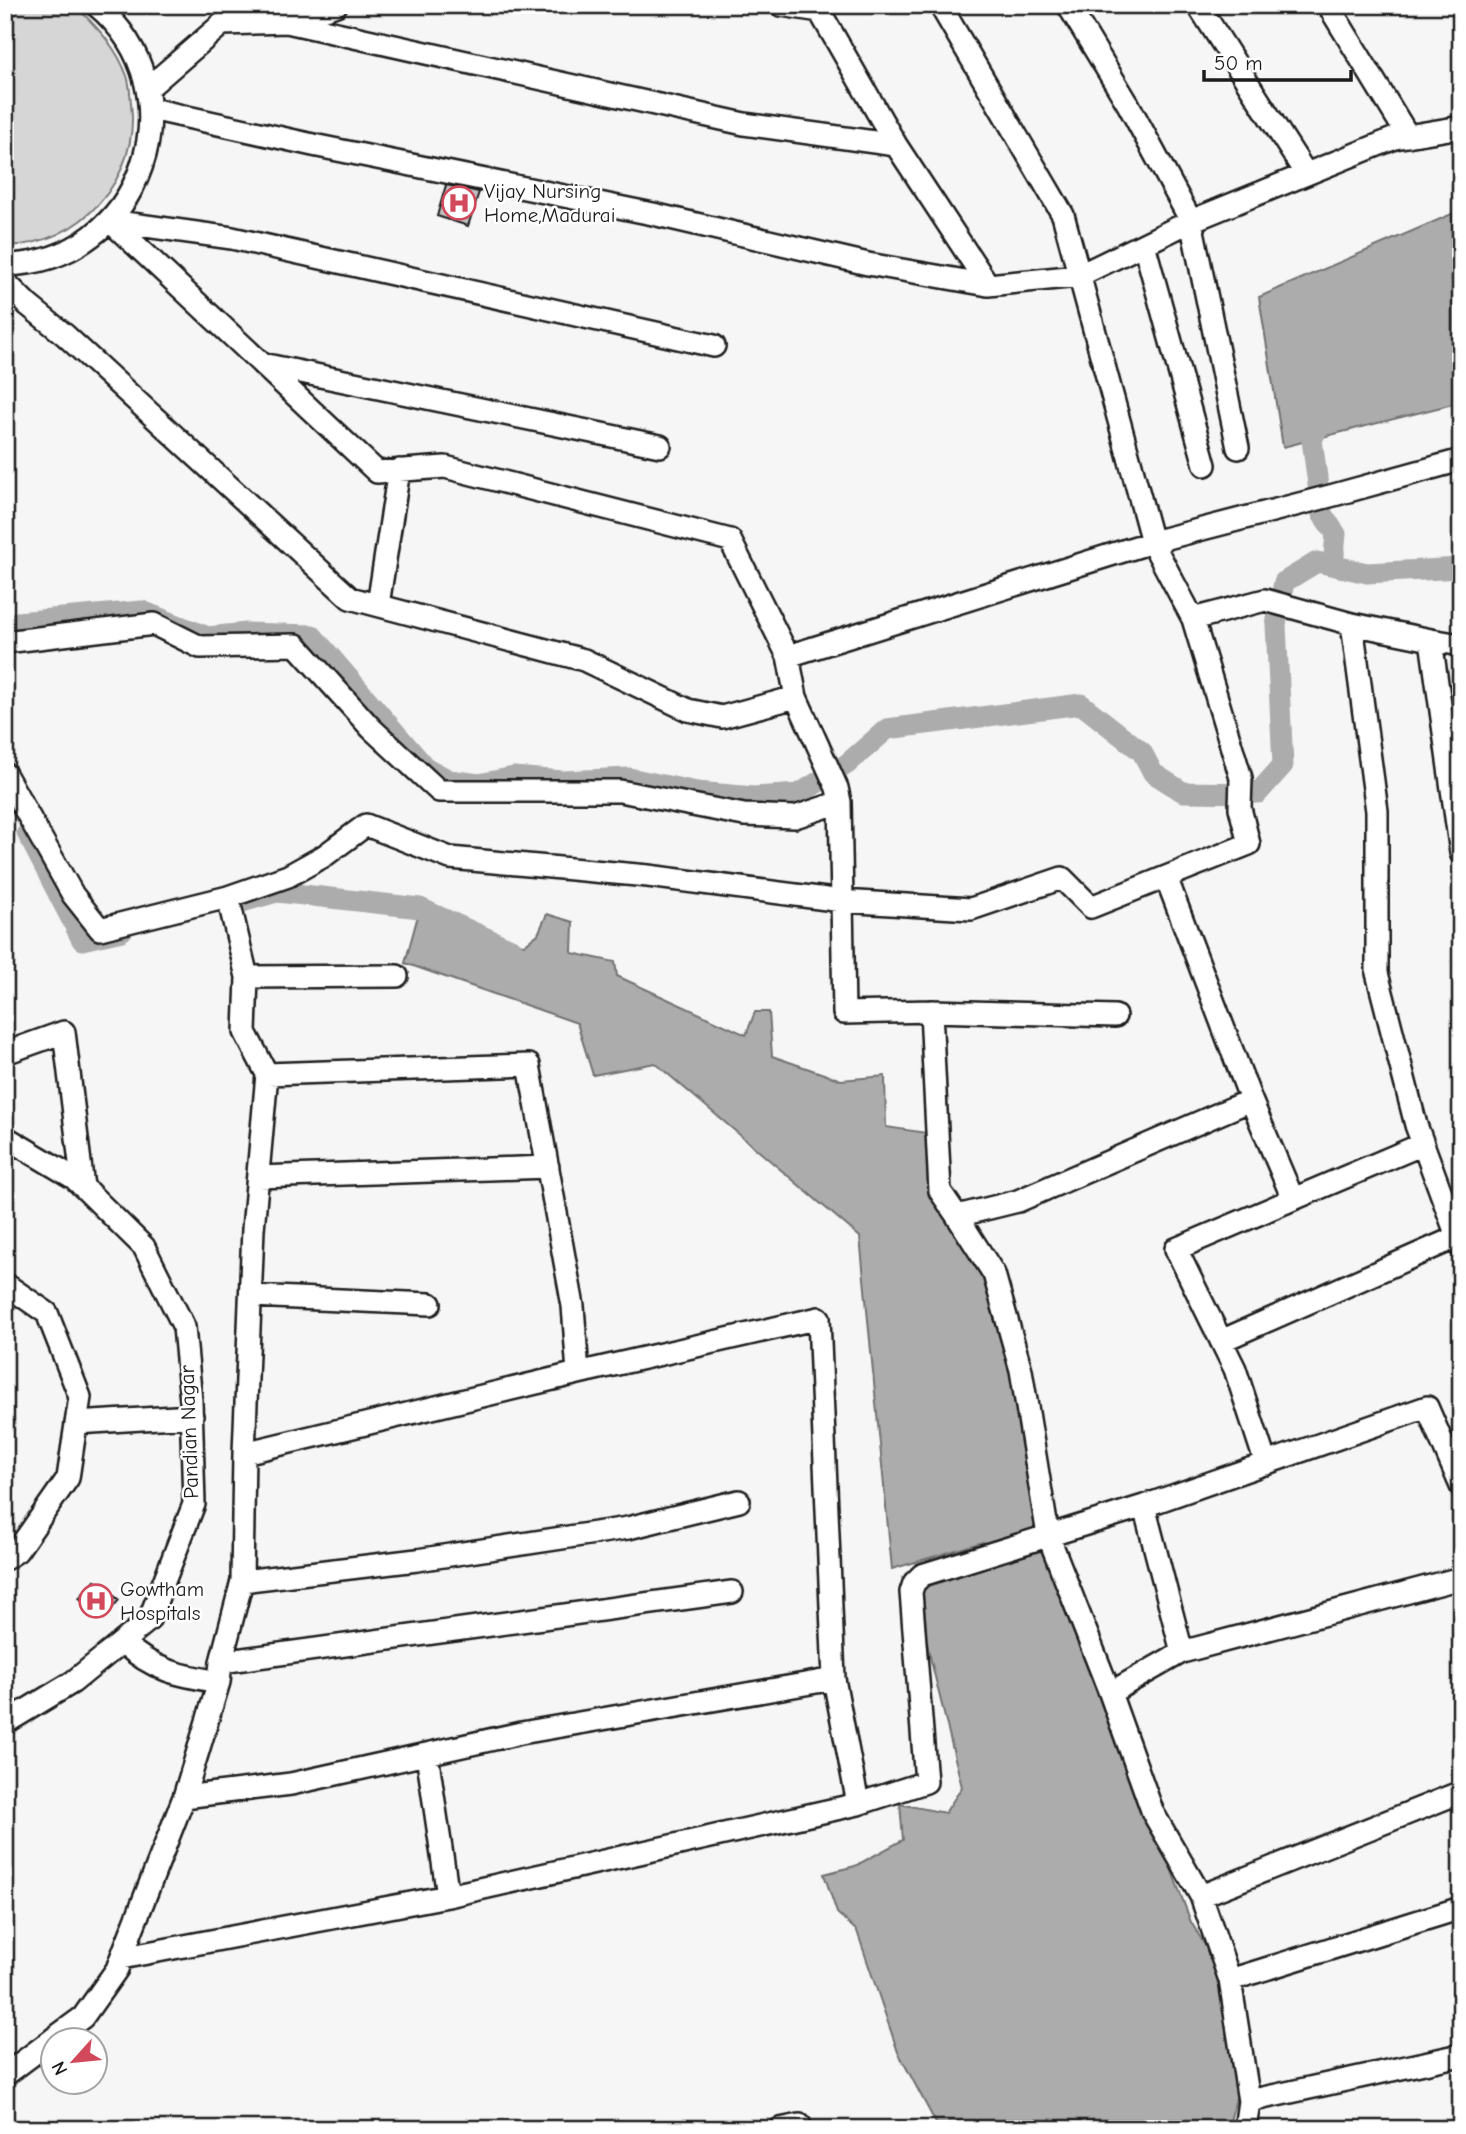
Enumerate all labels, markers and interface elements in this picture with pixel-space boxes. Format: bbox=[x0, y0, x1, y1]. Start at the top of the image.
scale bar bbox=[1204, 38, 1350, 82]
text: 50 m bbox=[1214, 51, 1263, 75]
place label: Vijay Nursing Home,Madurai bbox=[484, 179, 615, 227]
hospital icon: Vijay Nursing Home,Madurai bbox=[440, 184, 478, 222]
street label: Pandian Nagar bbox=[175, 1364, 203, 1499]
place label: Gowtham Hospitals bbox=[120, 1577, 204, 1625]
hospital icon: Gowtham Hospitals bbox=[77, 1582, 115, 1620]
north arrow bbox=[38, 2025, 108, 2096]
text: N bbox=[47, 2058, 72, 2079]

